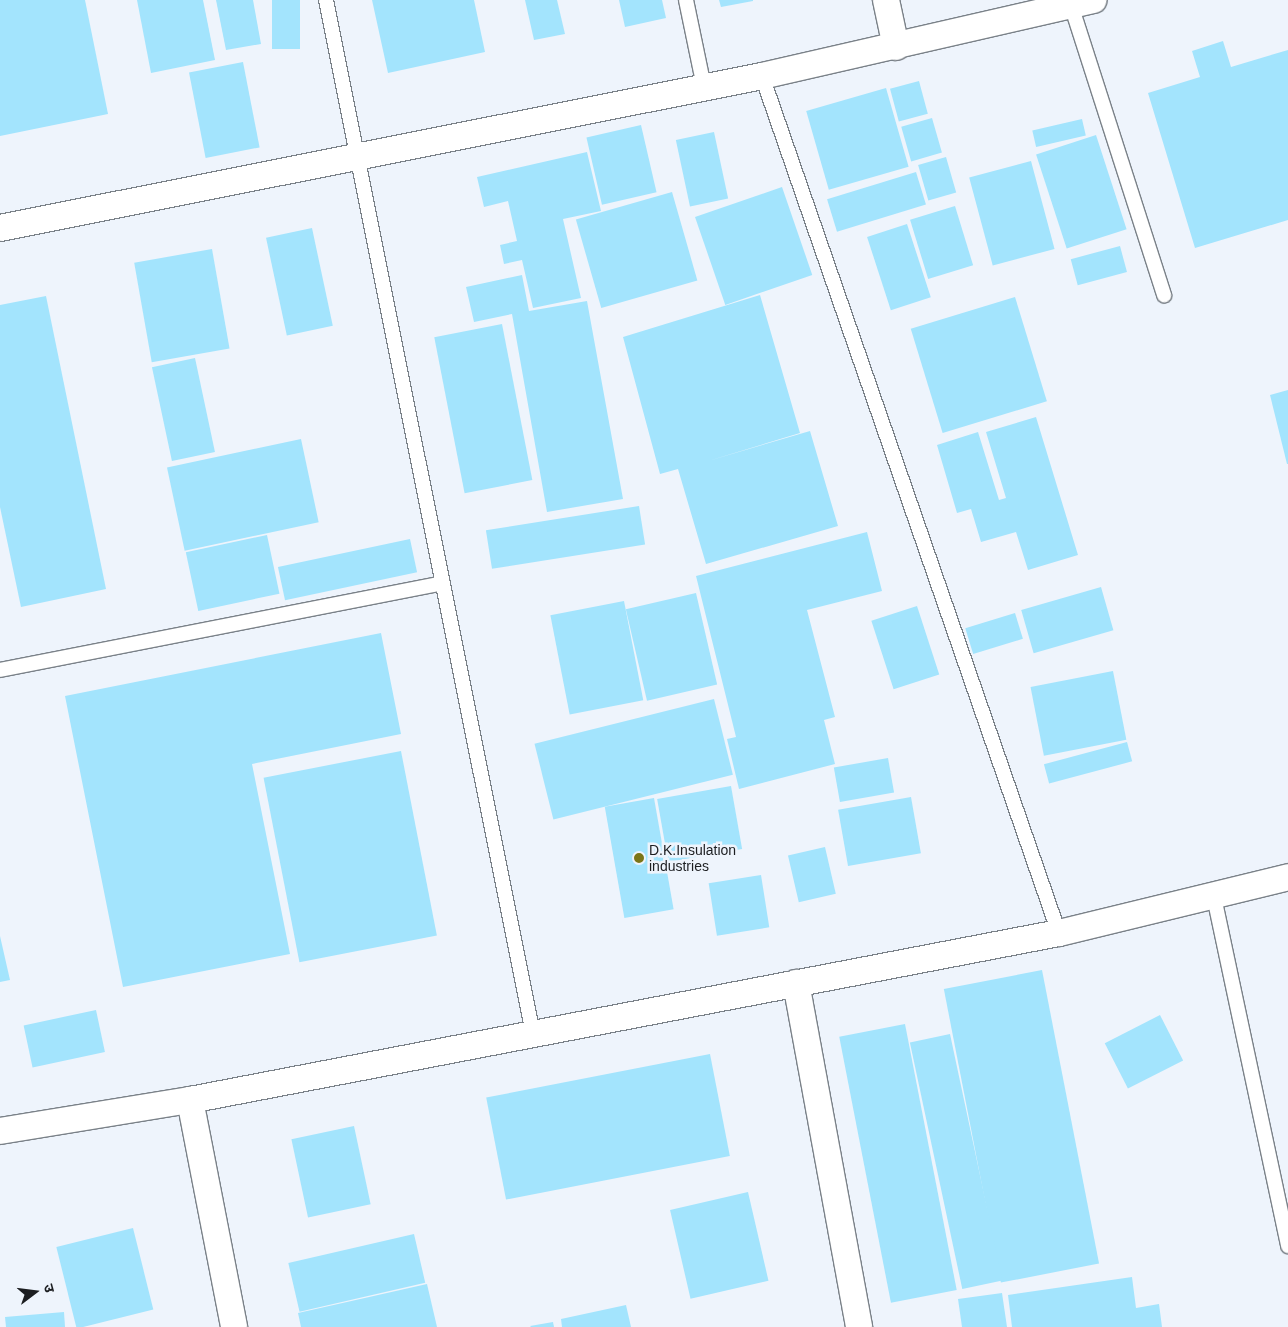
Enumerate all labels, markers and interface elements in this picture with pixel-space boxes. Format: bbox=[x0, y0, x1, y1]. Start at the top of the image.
place label: D.K.Insulation industries bbox=[649, 842, 736, 874]
marker: D.K.Insulation industries bbox=[633, 852, 645, 864]
north arrow bbox=[10, 1267, 60, 1317]
text: उ bbox=[41, 1282, 58, 1294]

